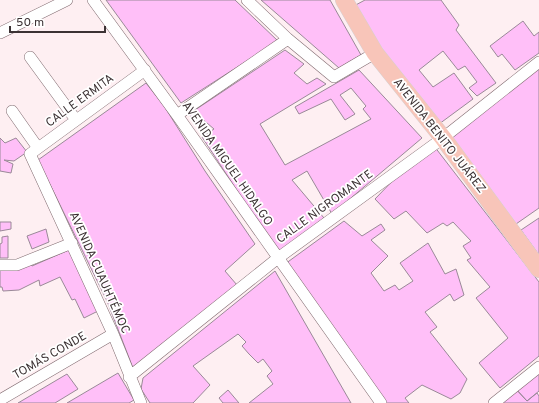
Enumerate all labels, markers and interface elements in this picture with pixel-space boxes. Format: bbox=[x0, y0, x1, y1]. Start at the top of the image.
scale bar bbox=[10, 8, 105, 34]
text: 50 m bbox=[16, 15, 44, 31]
street label: CALLE ERMITA bbox=[43, 71, 117, 131]
street label: AVENIDA BENITO JUÁREZ bbox=[389, 75, 489, 197]
street label: AVENIDA MIGUEL HIDALGO bbox=[178, 99, 276, 229]
street label: CALLE NIGROMANTE bbox=[274, 167, 376, 247]
street label: AVENIDA CUAUHTÉMOC bbox=[65, 210, 133, 337]
street label: TOMÁS CONDE bbox=[10, 328, 90, 384]

